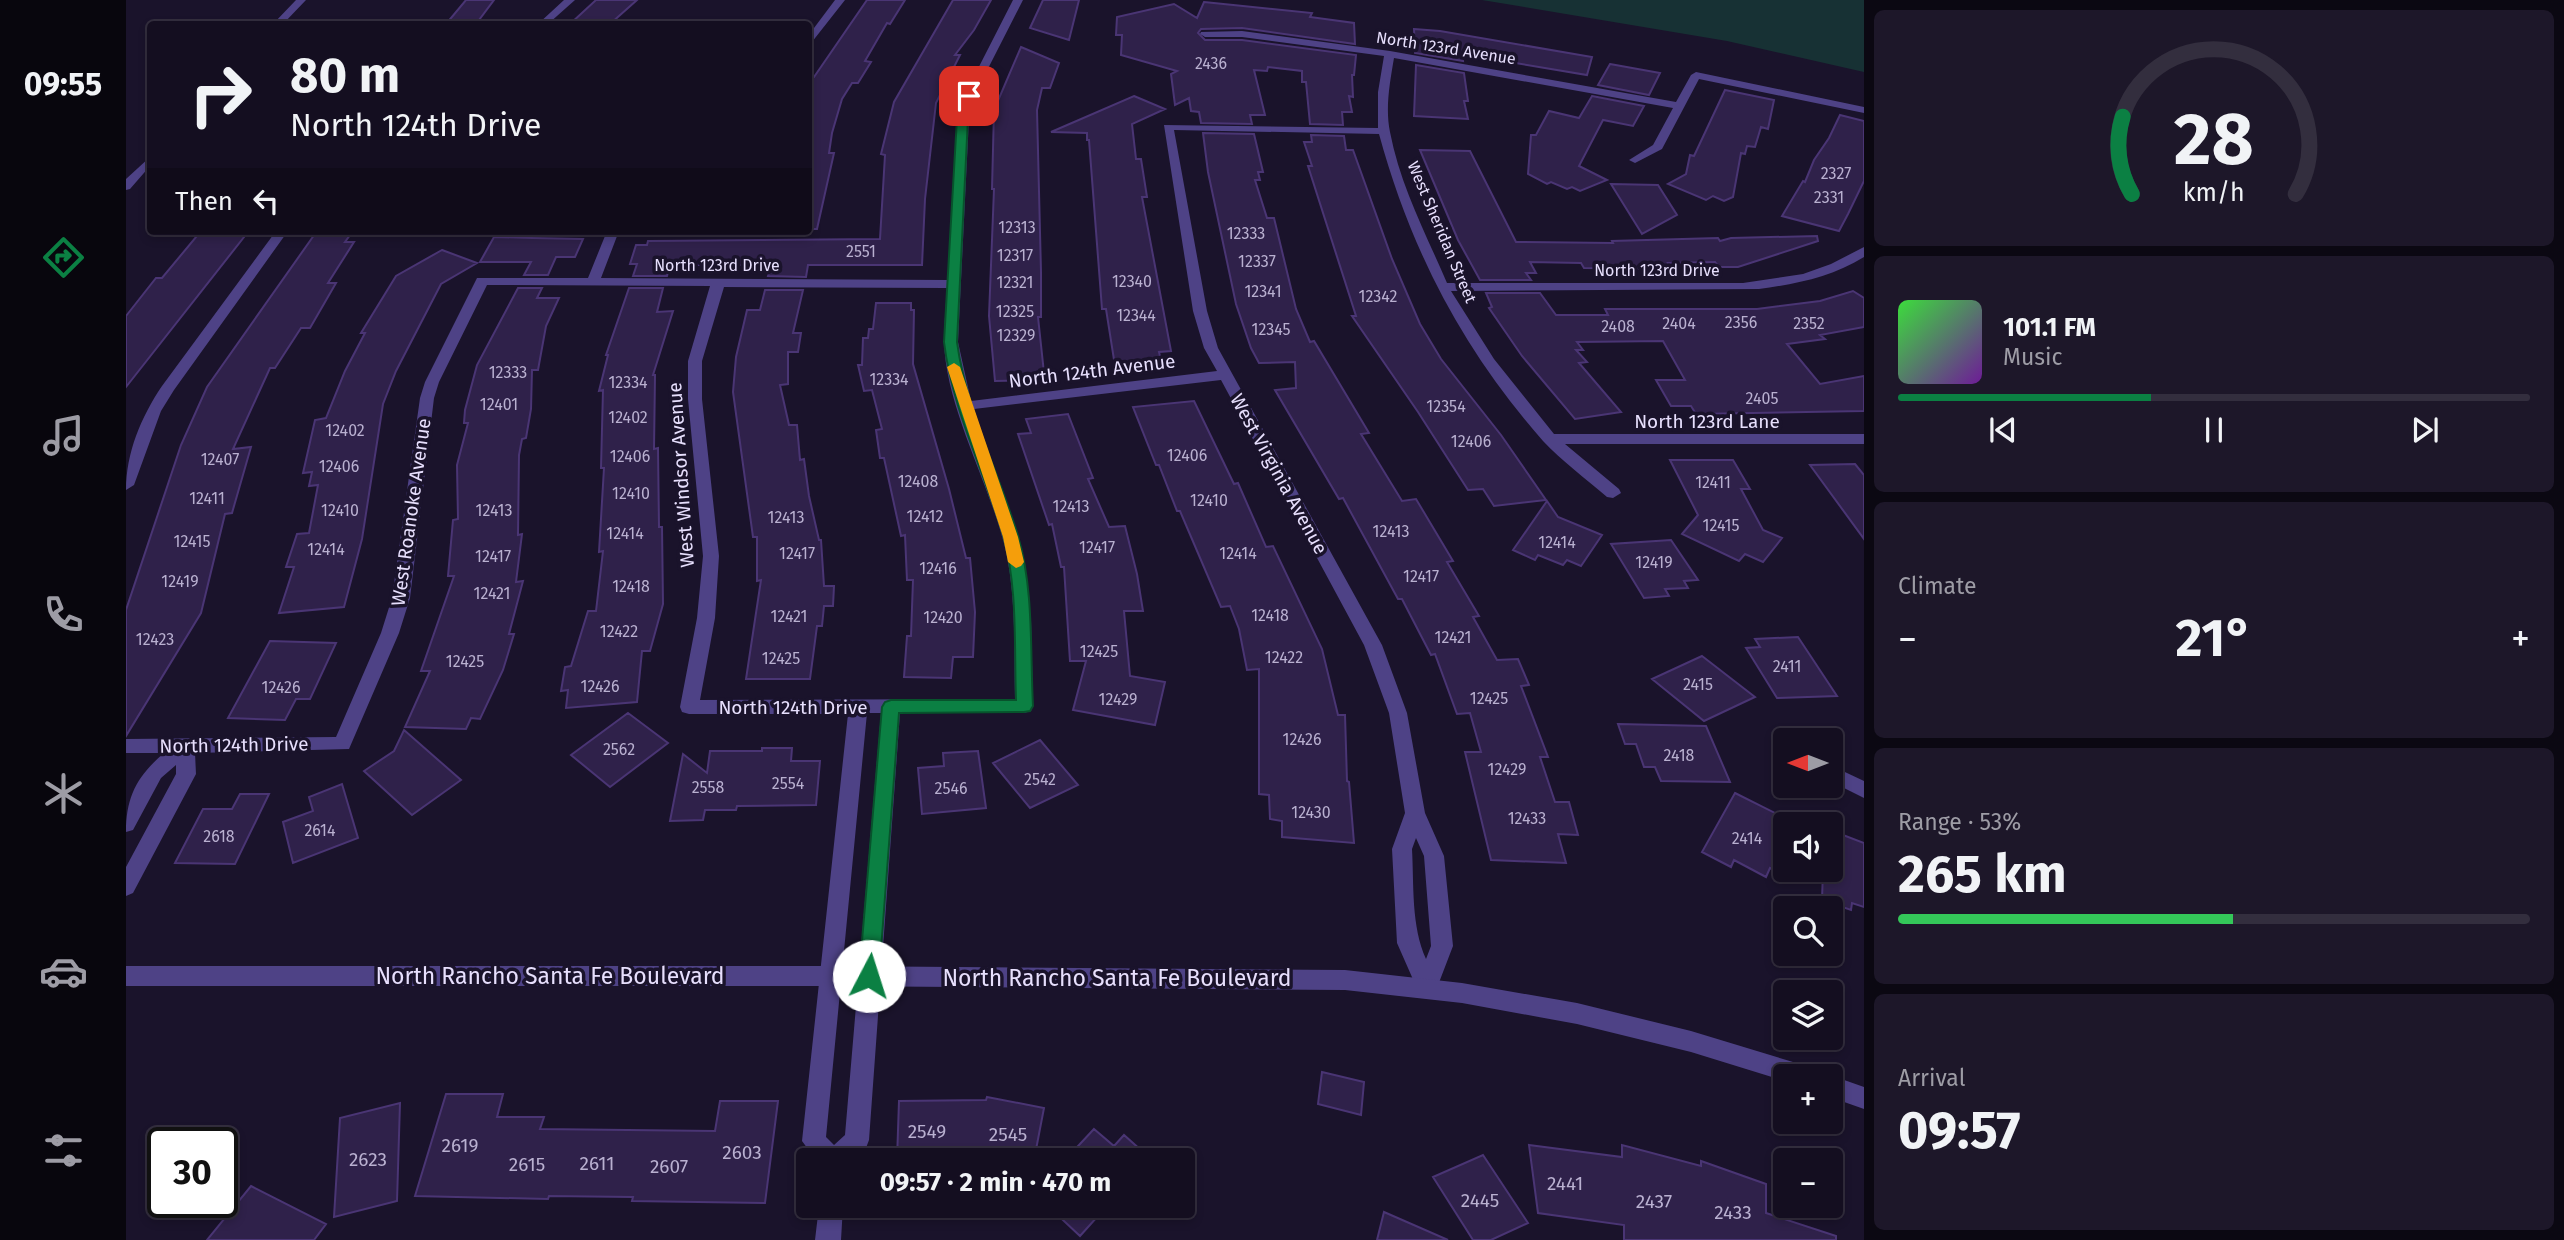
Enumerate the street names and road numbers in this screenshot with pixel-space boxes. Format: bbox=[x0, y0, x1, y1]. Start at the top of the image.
street label: North 123rd Avenue bbox=[1375, 28, 1517, 68]
street label: West Sheridan Street bbox=[1404, 158, 1481, 306]
street label: North 123rd Drive bbox=[654, 256, 780, 275]
street label: North 123rd Drive bbox=[1594, 261, 1720, 280]
street label: North 124th Avenue bbox=[1007, 349, 1177, 393]
street label: West Windsor Avenue bbox=[663, 382, 699, 568]
street label: West Virginia Avenue bbox=[1225, 390, 1333, 558]
street label: North 123rd Lane bbox=[1634, 410, 1780, 433]
street label: West Roanoke Avenue bbox=[386, 417, 436, 607]
street label: North 124th Drive bbox=[718, 696, 868, 719]
street label: North 124th Drive bbox=[159, 732, 309, 758]
street label: North Rancho Santa Fe Boulevard bbox=[375, 962, 725, 990]
street label: North Rancho Santa Fe Boulevard bbox=[942, 964, 1292, 992]

